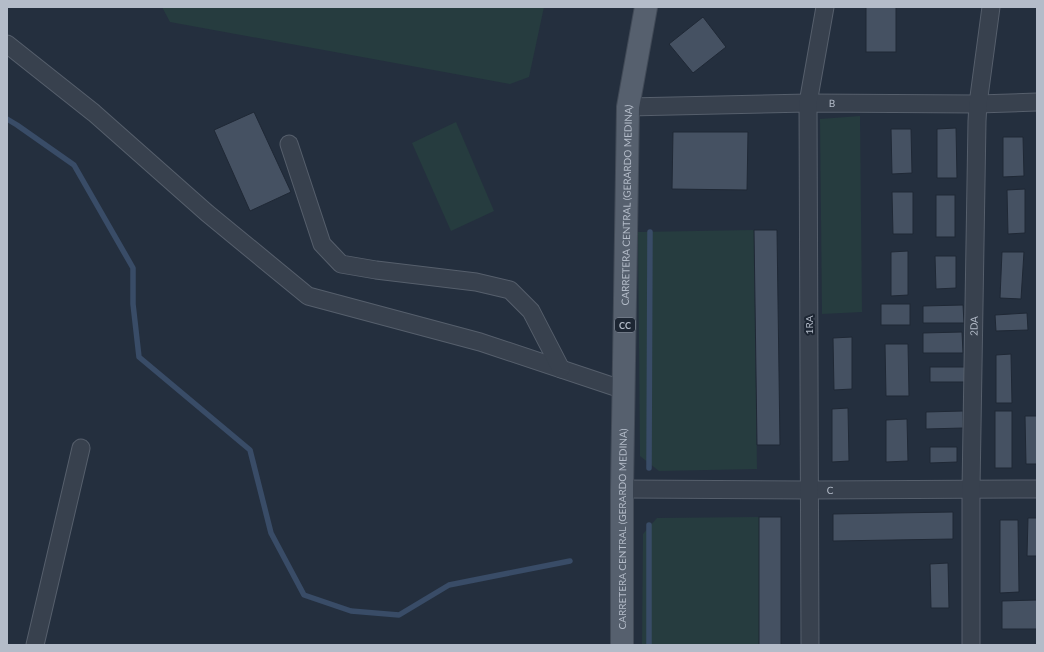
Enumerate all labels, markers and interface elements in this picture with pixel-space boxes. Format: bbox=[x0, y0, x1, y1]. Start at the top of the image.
street label: B bbox=[829, 97, 835, 109]
street label: CARRETERA CENTRAL (GERARDO MEDINA) bbox=[619, 103, 634, 306]
street label: 1RA bbox=[803, 315, 815, 334]
street label: 2DA bbox=[967, 316, 980, 336]
road number: CC bbox=[615, 318, 635, 332]
street label: CARRETERA CENTRAL (GERARDO MEDINA) bbox=[616, 428, 629, 629]
street label: C bbox=[827, 484, 834, 496]

